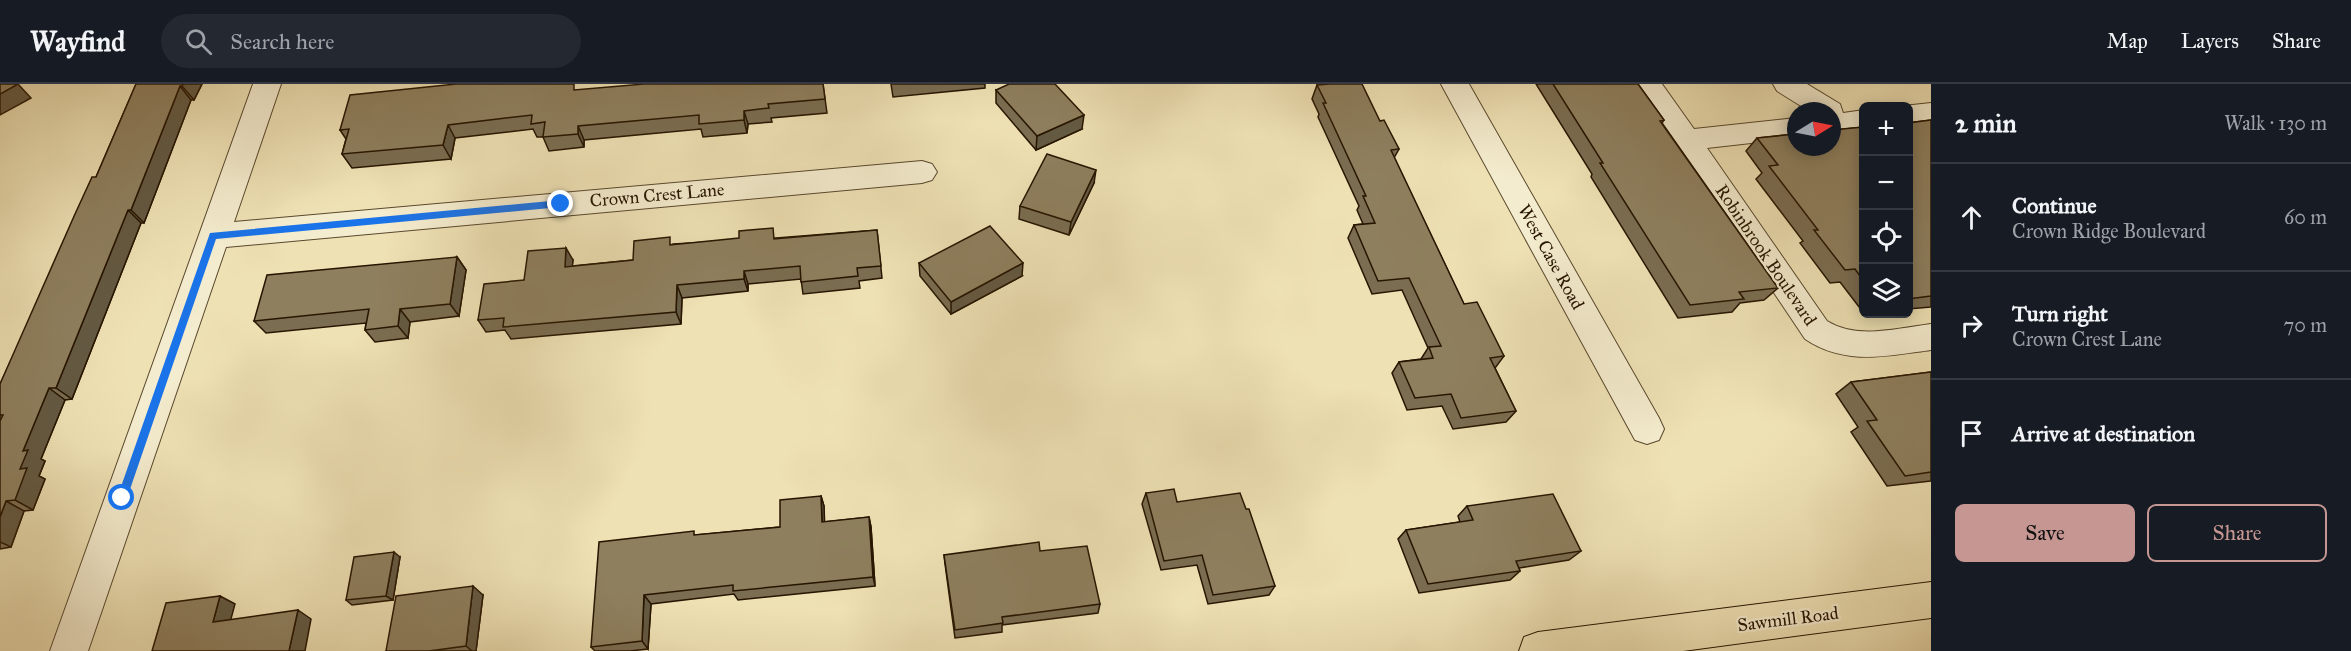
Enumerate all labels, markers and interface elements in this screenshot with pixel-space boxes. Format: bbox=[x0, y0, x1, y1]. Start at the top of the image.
search box bbox=[161, 14, 581, 68]
text: Wayfind bbox=[30, 24, 125, 59]
icon: search bbox=[182, 25, 215, 58]
text: Search here bbox=[230, 28, 334, 55]
text: Map bbox=[2107, 28, 2148, 54]
text: Layers bbox=[2181, 28, 2239, 54]
text: Share bbox=[2272, 28, 2321, 54]
north arrow bbox=[1787, 102, 1841, 156]
map controls bbox=[1859, 102, 1913, 318]
button: + bbox=[1859, 102, 1913, 156]
text: 2 min bbox=[1955, 107, 2016, 139]
text: Walk · 130 m bbox=[2224, 111, 2327, 135]
button: − bbox=[1859, 156, 1913, 210]
street label: Crown Crest Lane bbox=[589, 178, 725, 212]
street label: Robinbrook Boulevard bbox=[1711, 180, 1821, 330]
route end bbox=[547, 190, 573, 216]
text: Continue bbox=[2012, 192, 2097, 219]
street label: West Case Road bbox=[1513, 201, 1589, 313]
icon: ahead bbox=[1955, 201, 1988, 234]
text: 60 m bbox=[2284, 205, 2327, 229]
button: locate bbox=[1859, 210, 1913, 264]
text: Crown Ridge Boulevard bbox=[2012, 219, 2206, 243]
button: layers bbox=[1859, 264, 1913, 318]
text: Turn right bbox=[2012, 300, 2108, 327]
icon: right bbox=[1955, 309, 1988, 342]
text: 70 m bbox=[2284, 313, 2327, 337]
text: Crown Crest Lane bbox=[2012, 327, 2162, 351]
icon: arrive bbox=[1955, 417, 1988, 450]
text: Arrive at destination bbox=[2012, 420, 2195, 447]
route start bbox=[108, 484, 134, 510]
button: Save bbox=[1955, 504, 2135, 562]
button: Share bbox=[2147, 504, 2327, 562]
street label: Sawmill Road bbox=[1736, 602, 1840, 636]

